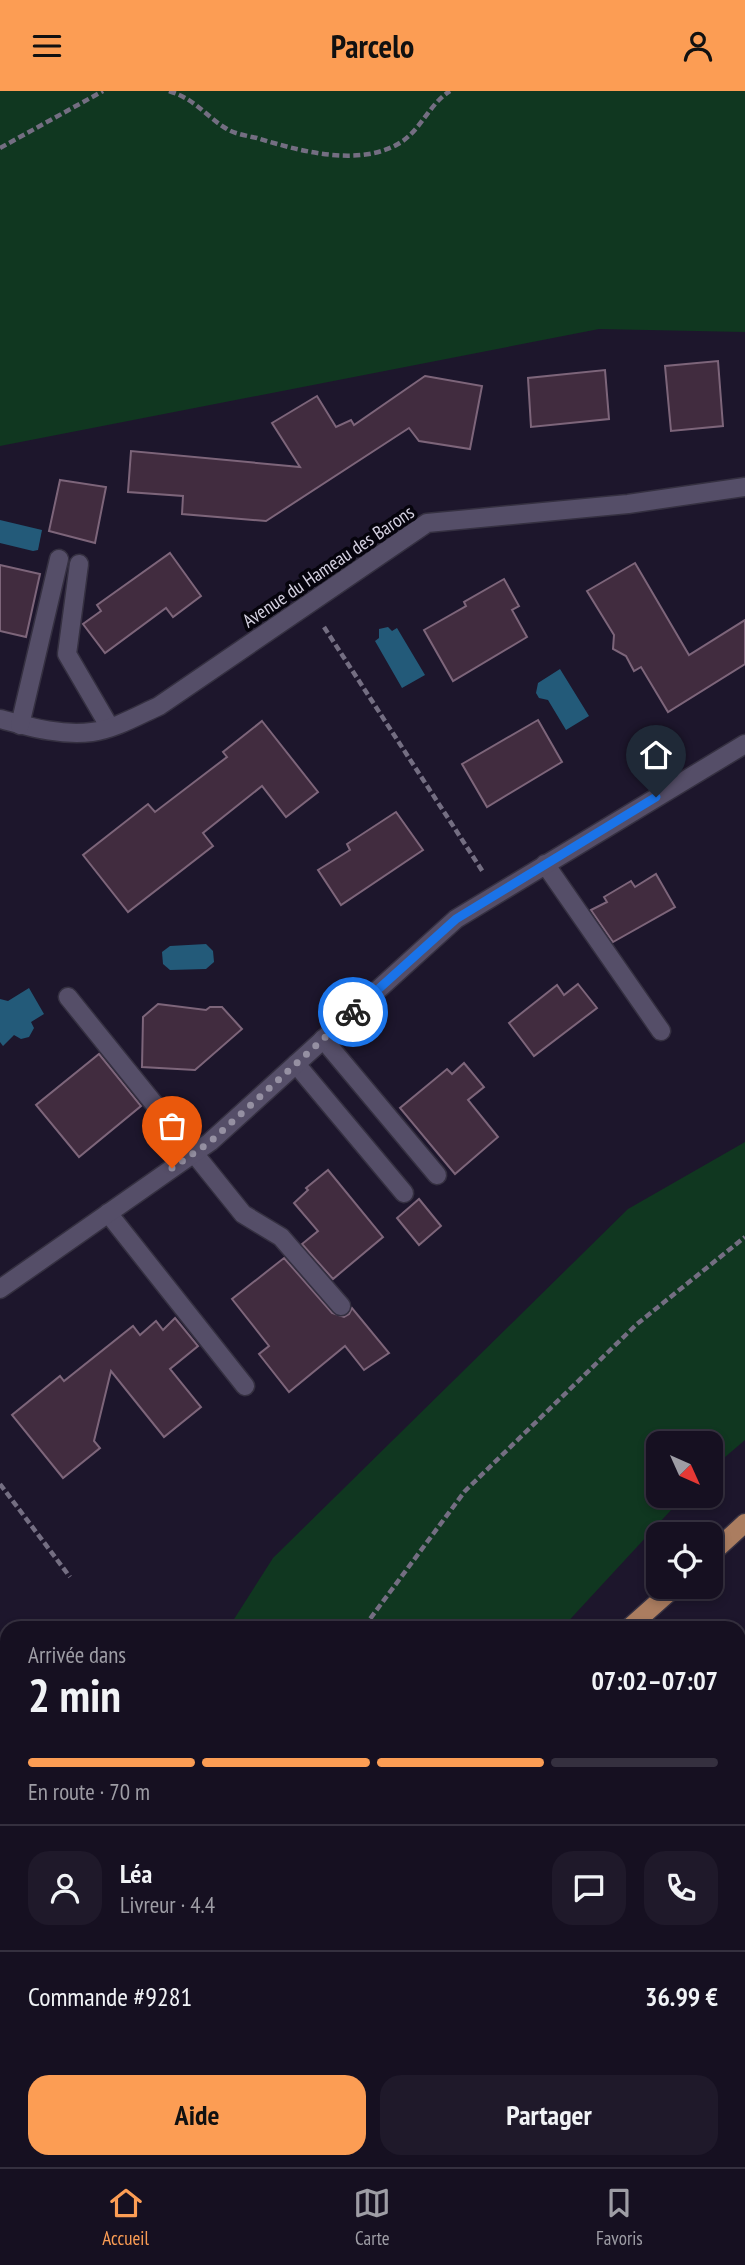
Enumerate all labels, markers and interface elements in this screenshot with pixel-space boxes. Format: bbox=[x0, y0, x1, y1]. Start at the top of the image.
text: Parcelo bbox=[331, 25, 414, 67]
icon: menu bbox=[28, 27, 66, 65]
icon: person bbox=[679, 27, 717, 65]
street label: Avenue du Hameau des Barons bbox=[238, 500, 418, 632]
pin bbox=[626, 725, 686, 797]
icon: home bbox=[637, 736, 675, 774]
courier bbox=[318, 977, 388, 1047]
icon: bike bbox=[334, 993, 372, 1031]
pin bbox=[142, 1096, 202, 1168]
icon: bag bbox=[153, 1107, 191, 1145]
north arrow bbox=[646, 1431, 723, 1509]
map controls bbox=[646, 1431, 723, 1599]
button: locate bbox=[646, 1522, 723, 1599]
text: Arrivée dans bbox=[28, 1640, 126, 1669]
text: 07:02–07:07 bbox=[591, 1664, 718, 1697]
text: 2 min bbox=[28, 1665, 121, 1725]
text: En route · 70 m bbox=[28, 1777, 150, 1806]
button: person bbox=[28, 1851, 102, 1925]
button: chat bbox=[552, 1851, 626, 1925]
button: phone bbox=[644, 1851, 718, 1925]
text: Léa bbox=[120, 1857, 152, 1890]
text: Livreur · 4.4 bbox=[120, 1890, 215, 1919]
text: Commande #9281 bbox=[28, 1980, 192, 2013]
text: 36.99 € bbox=[645, 1980, 718, 2013]
button: Aide bbox=[28, 2075, 366, 2155]
button: Partager bbox=[380, 2075, 718, 2155]
tab: Accueil bbox=[102, 2184, 149, 2250]
tab: Carte bbox=[353, 2184, 391, 2250]
tab: Favoris bbox=[596, 2184, 643, 2250]

